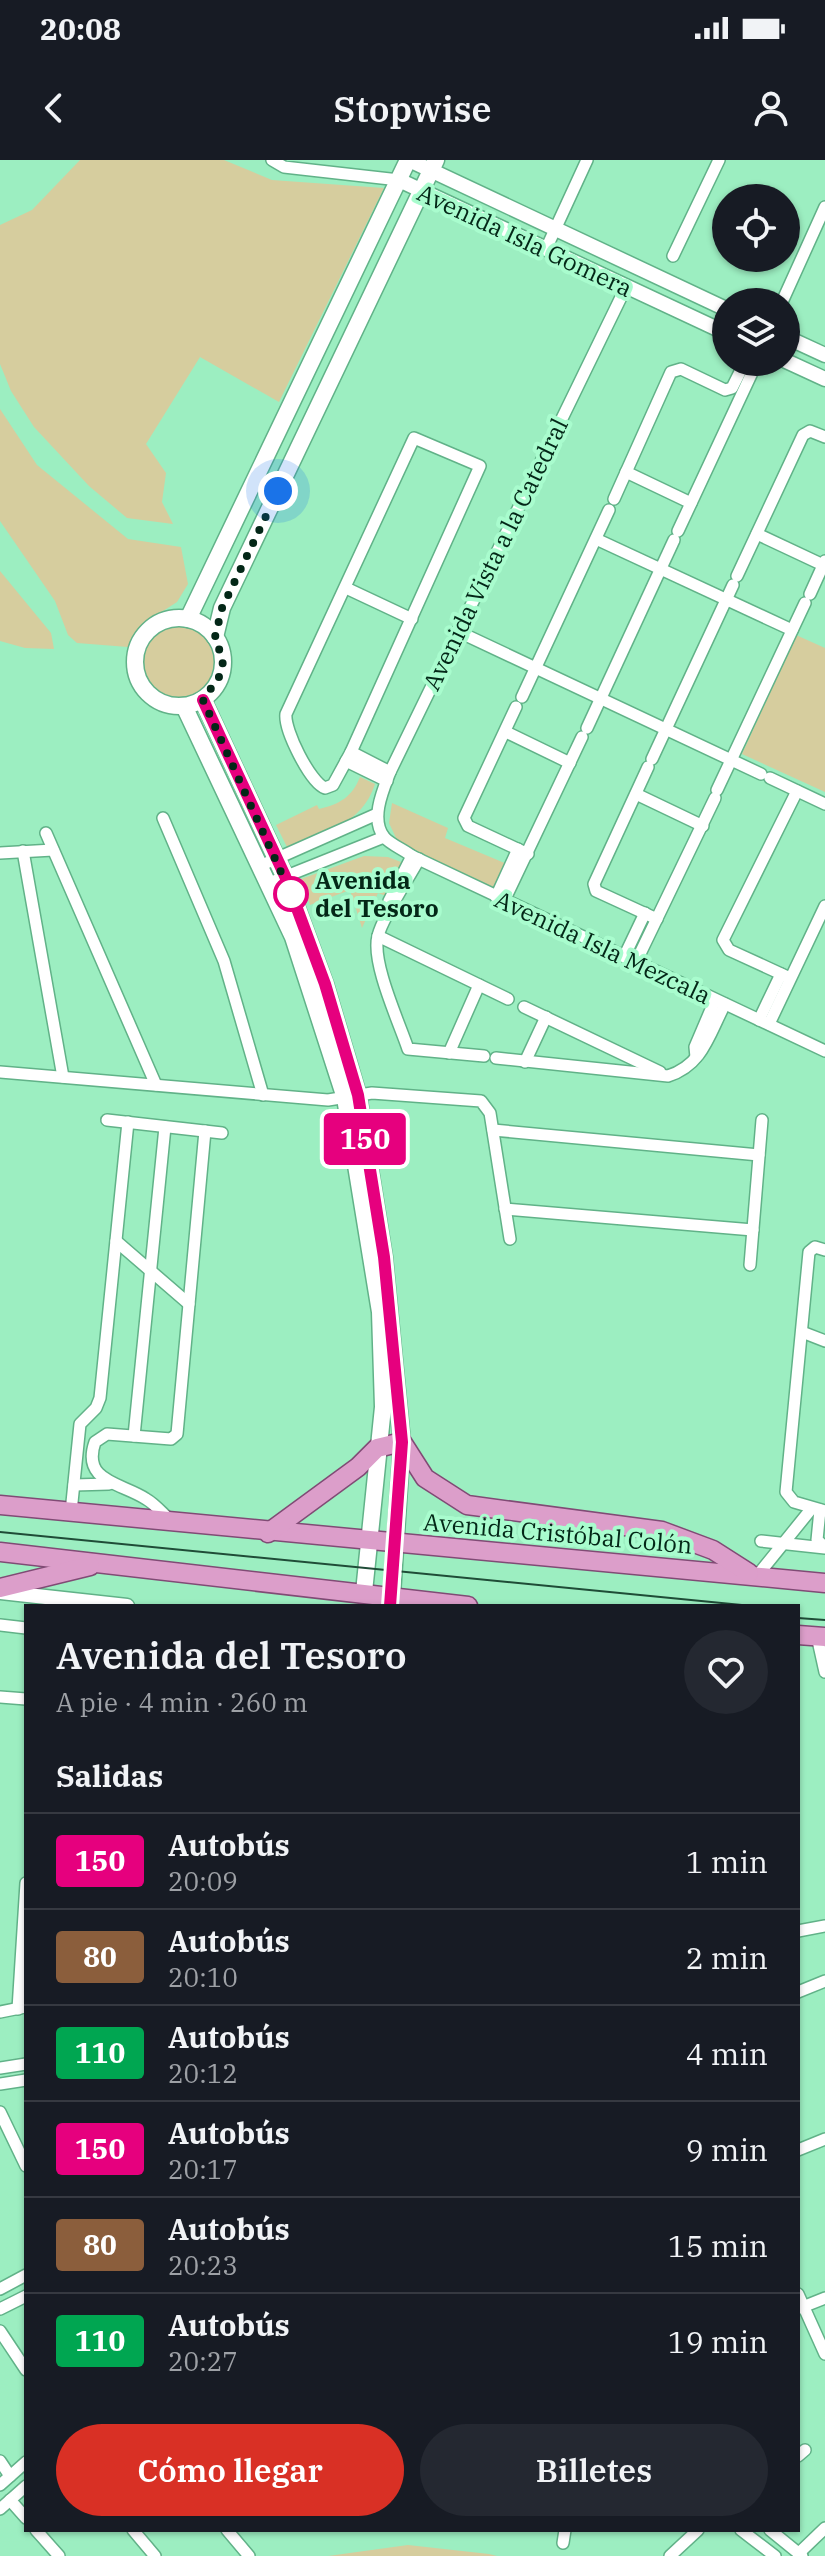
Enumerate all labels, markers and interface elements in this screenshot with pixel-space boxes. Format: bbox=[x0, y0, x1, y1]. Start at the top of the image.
text: 20:08 bbox=[40, 9, 121, 48]
text: Stopwise bbox=[333, 85, 492, 132]
icon: back bbox=[32, 86, 76, 130]
icon: person bbox=[749, 86, 793, 130]
street label: Avenida Isla Gomera bbox=[412, 176, 638, 304]
map controls bbox=[712, 184, 800, 376]
button: locate bbox=[712, 184, 800, 272]
button: layers bbox=[712, 288, 800, 376]
street label: Avenida Vista a la Catedral bbox=[415, 413, 575, 695]
your location bbox=[258, 471, 298, 511]
place label: Avenida del Tesoro bbox=[315, 864, 439, 924]
marker: Avenida del Tesoro bbox=[274, 877, 308, 911]
street label: Avenida Isla Mezcala bbox=[490, 883, 716, 1011]
line badge: 150 bbox=[319, 1113, 411, 1165]
text: 150 bbox=[340, 1120, 390, 1157]
street label: Avenida Cristóbal Colón bbox=[422, 1505, 694, 1561]
text: Avenida del Tesoro bbox=[56, 1630, 407, 1679]
button: heart bbox=[684, 1630, 768, 1714]
text: A pie · 4 min · 260 m bbox=[56, 1685, 308, 1719]
text: Salidas bbox=[56, 1756, 163, 1795]
text: Autobús bbox=[168, 1825, 290, 1864]
text: 150 bbox=[75, 1842, 125, 1879]
text: 1 min bbox=[686, 1842, 768, 1881]
text: 20:09 bbox=[168, 1864, 238, 1898]
text: Autobús bbox=[168, 1921, 290, 1960]
text: 80 bbox=[83, 1938, 117, 1975]
text: 2 min bbox=[686, 1938, 768, 1977]
text: 20:10 bbox=[168, 1960, 238, 1994]
text: Autobús bbox=[168, 2017, 290, 2056]
text: 110 bbox=[75, 2034, 125, 2071]
text: 4 min bbox=[686, 2034, 768, 2073]
text: 20:12 bbox=[168, 2056, 238, 2090]
text: Autobús bbox=[168, 2113, 290, 2152]
text: 150 bbox=[75, 2130, 125, 2167]
text: 9 min bbox=[686, 2130, 768, 2169]
text: 20:17 bbox=[168, 2152, 238, 2186]
text: Autobús bbox=[168, 2209, 290, 2248]
text: 80 bbox=[83, 2226, 117, 2263]
text: 15 min bbox=[668, 2226, 768, 2265]
text: 20:23 bbox=[168, 2248, 238, 2282]
text: Autobús bbox=[168, 2305, 290, 2344]
text: 110 bbox=[75, 2322, 125, 2359]
text: 19 min bbox=[668, 2322, 768, 2361]
text: 20:27 bbox=[168, 2344, 238, 2378]
button: Cómo llegar bbox=[56, 2424, 404, 2516]
button: Billetes bbox=[420, 2424, 768, 2516]

